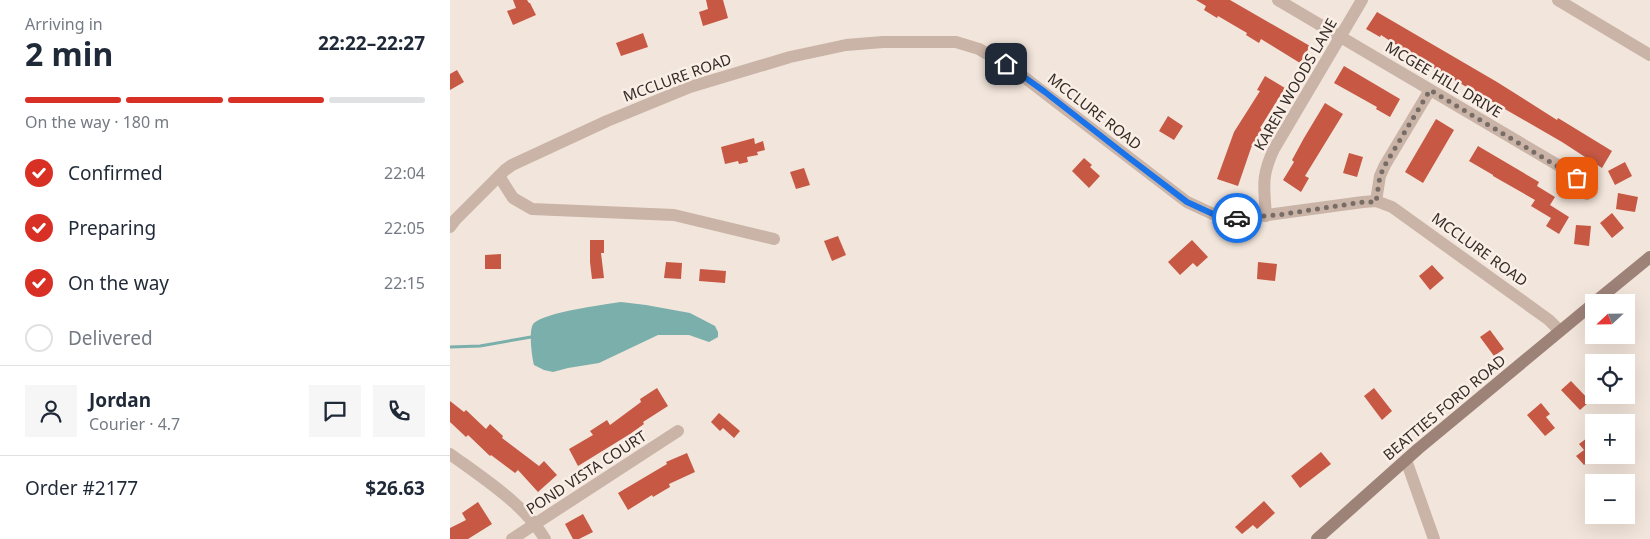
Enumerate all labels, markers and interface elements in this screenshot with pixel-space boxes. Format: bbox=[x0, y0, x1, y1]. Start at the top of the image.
text: Arriving in bbox=[25, 13, 103, 35]
street label: KAREN WOODS LANE bbox=[1249, 14, 1341, 154]
text: 22:22–22:27 bbox=[318, 30, 425, 56]
text: 2 min bbox=[25, 32, 113, 75]
street label: MCGEE HILL DRIVE bbox=[1382, 36, 1506, 122]
pin bbox=[985, 43, 1027, 85]
street label: MCCLURE ROAD bbox=[620, 48, 734, 106]
icon: home bbox=[992, 50, 1020, 78]
street label: MCCLURE ROAD bbox=[1044, 68, 1146, 154]
text: On the way · 180 m bbox=[25, 111, 169, 133]
pin bbox=[1556, 157, 1598, 199]
icon: check bbox=[25, 159, 53, 187]
text: Confirmed bbox=[68, 160, 163, 186]
text: 22:04 bbox=[384, 162, 425, 184]
icon: bag bbox=[1563, 164, 1591, 192]
courier bbox=[1212, 193, 1262, 243]
icon: car bbox=[1223, 204, 1251, 232]
street label: MCCLURE ROAD bbox=[1428, 207, 1532, 291]
icon: check bbox=[25, 214, 53, 242]
text: Preparing bbox=[68, 215, 156, 241]
text: 22:05 bbox=[384, 217, 425, 239]
icon: check bbox=[25, 269, 53, 297]
text: On the way bbox=[68, 270, 169, 296]
text: 22:15 bbox=[384, 272, 425, 294]
north arrow bbox=[1585, 294, 1635, 344]
map controls bbox=[1585, 294, 1635, 524]
text: Delivered bbox=[68, 325, 153, 351]
street label: BEATTIES FORD ROAD bbox=[1379, 350, 1509, 464]
button: locate bbox=[1585, 354, 1635, 404]
button: person bbox=[25, 385, 77, 437]
button: chat bbox=[309, 385, 361, 437]
button: phone bbox=[373, 385, 425, 437]
text: Jordan bbox=[89, 387, 151, 413]
text: Courier · 4.7 bbox=[89, 413, 180, 435]
button: + bbox=[1585, 414, 1635, 464]
street label: POND VISTA COURT bbox=[522, 425, 651, 518]
button: − bbox=[1585, 474, 1635, 524]
text: Order #2177 bbox=[25, 475, 138, 501]
text: $26.63 bbox=[365, 475, 425, 501]

